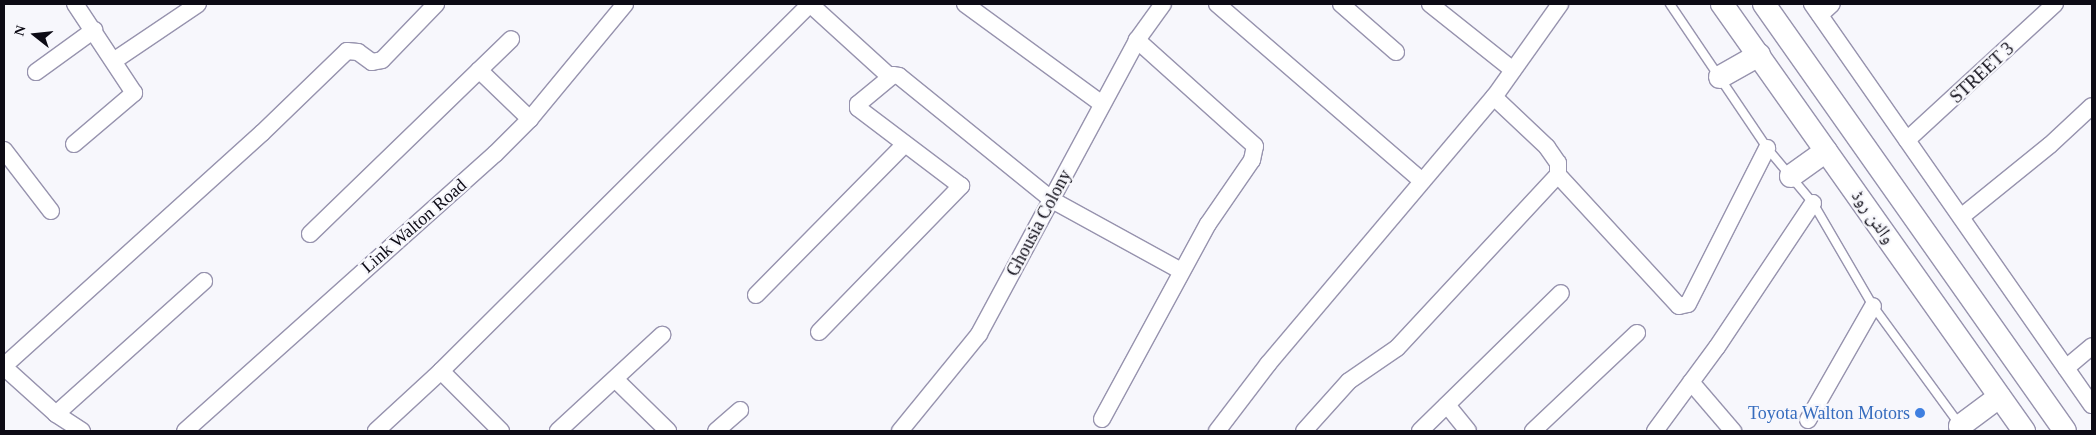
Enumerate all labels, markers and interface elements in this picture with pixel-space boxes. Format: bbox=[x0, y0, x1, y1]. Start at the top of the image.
north arrow bbox=[10, 10, 60, 60]
text: N bbox=[11, 24, 29, 38]
street label: STREET 3 bbox=[1946, 38, 2018, 108]
street label: Ghousia Colony bbox=[1002, 166, 1076, 280]
street label: Link Walton Road bbox=[357, 174, 471, 278]
street label: والٹن روڈ bbox=[1847, 186, 1899, 248]
place label: Toyota Walton Motors bbox=[1748, 402, 1910, 424]
marker: Toyota Walton Motors bbox=[1914, 407, 1926, 419]

